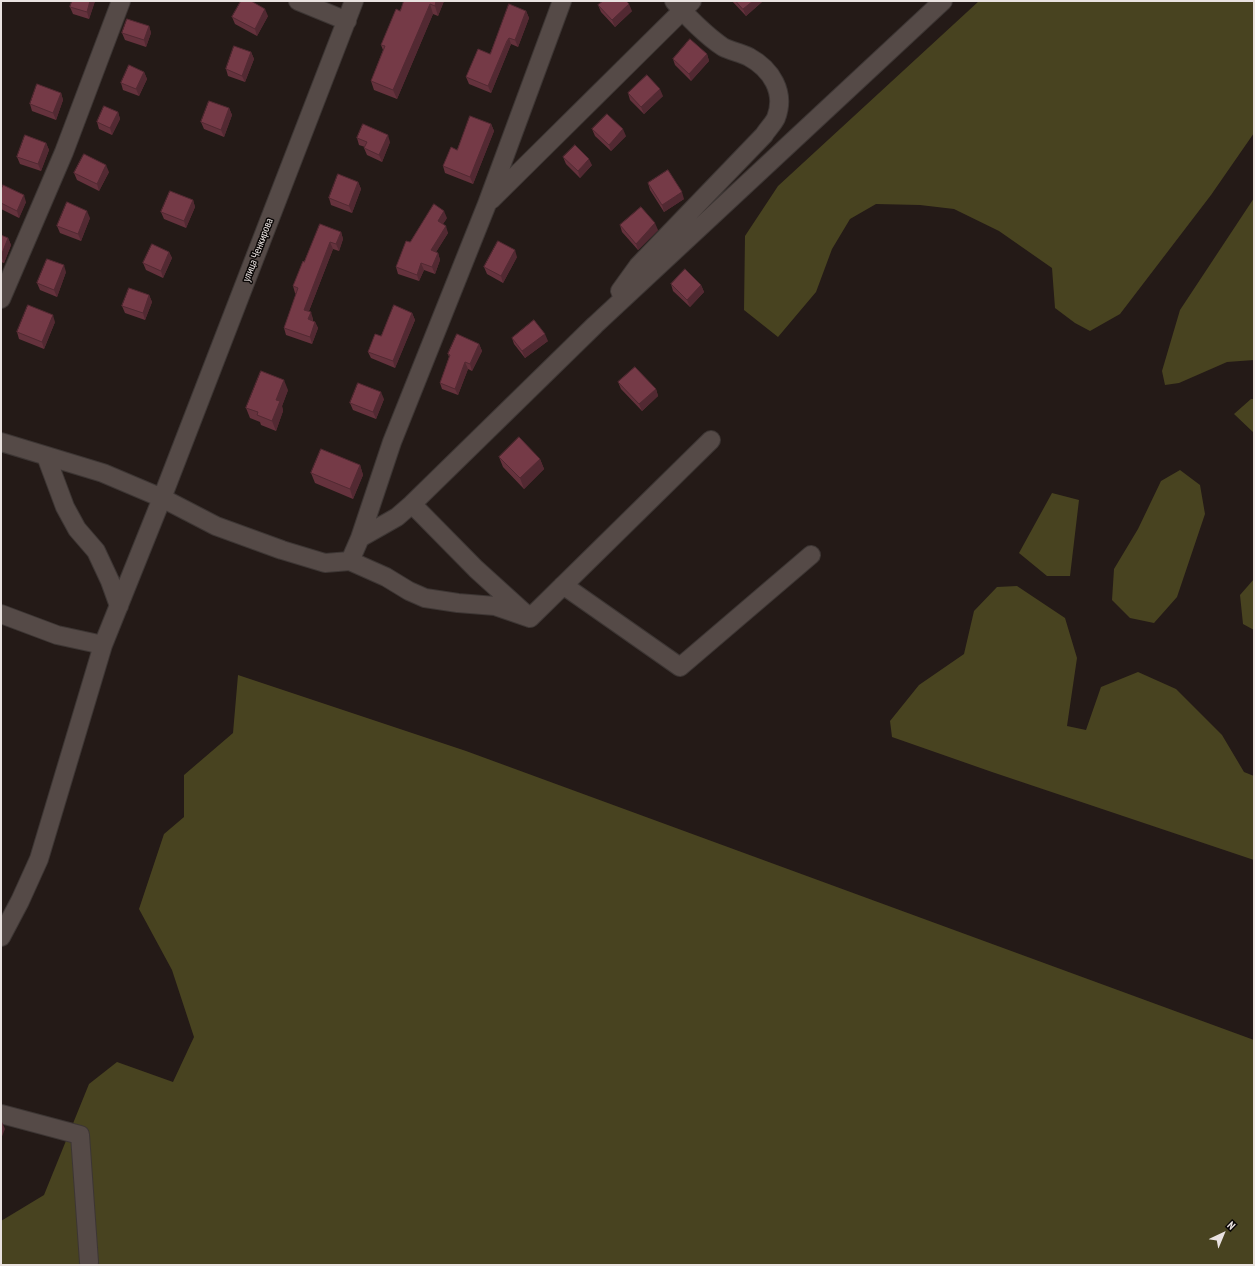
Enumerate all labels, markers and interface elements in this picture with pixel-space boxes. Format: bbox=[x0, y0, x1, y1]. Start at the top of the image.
street label: улица Ченкирова bbox=[240, 216, 276, 284]
north arrow bbox=[1203, 1214, 1243, 1254]
text: N bbox=[1224, 1218, 1238, 1232]

